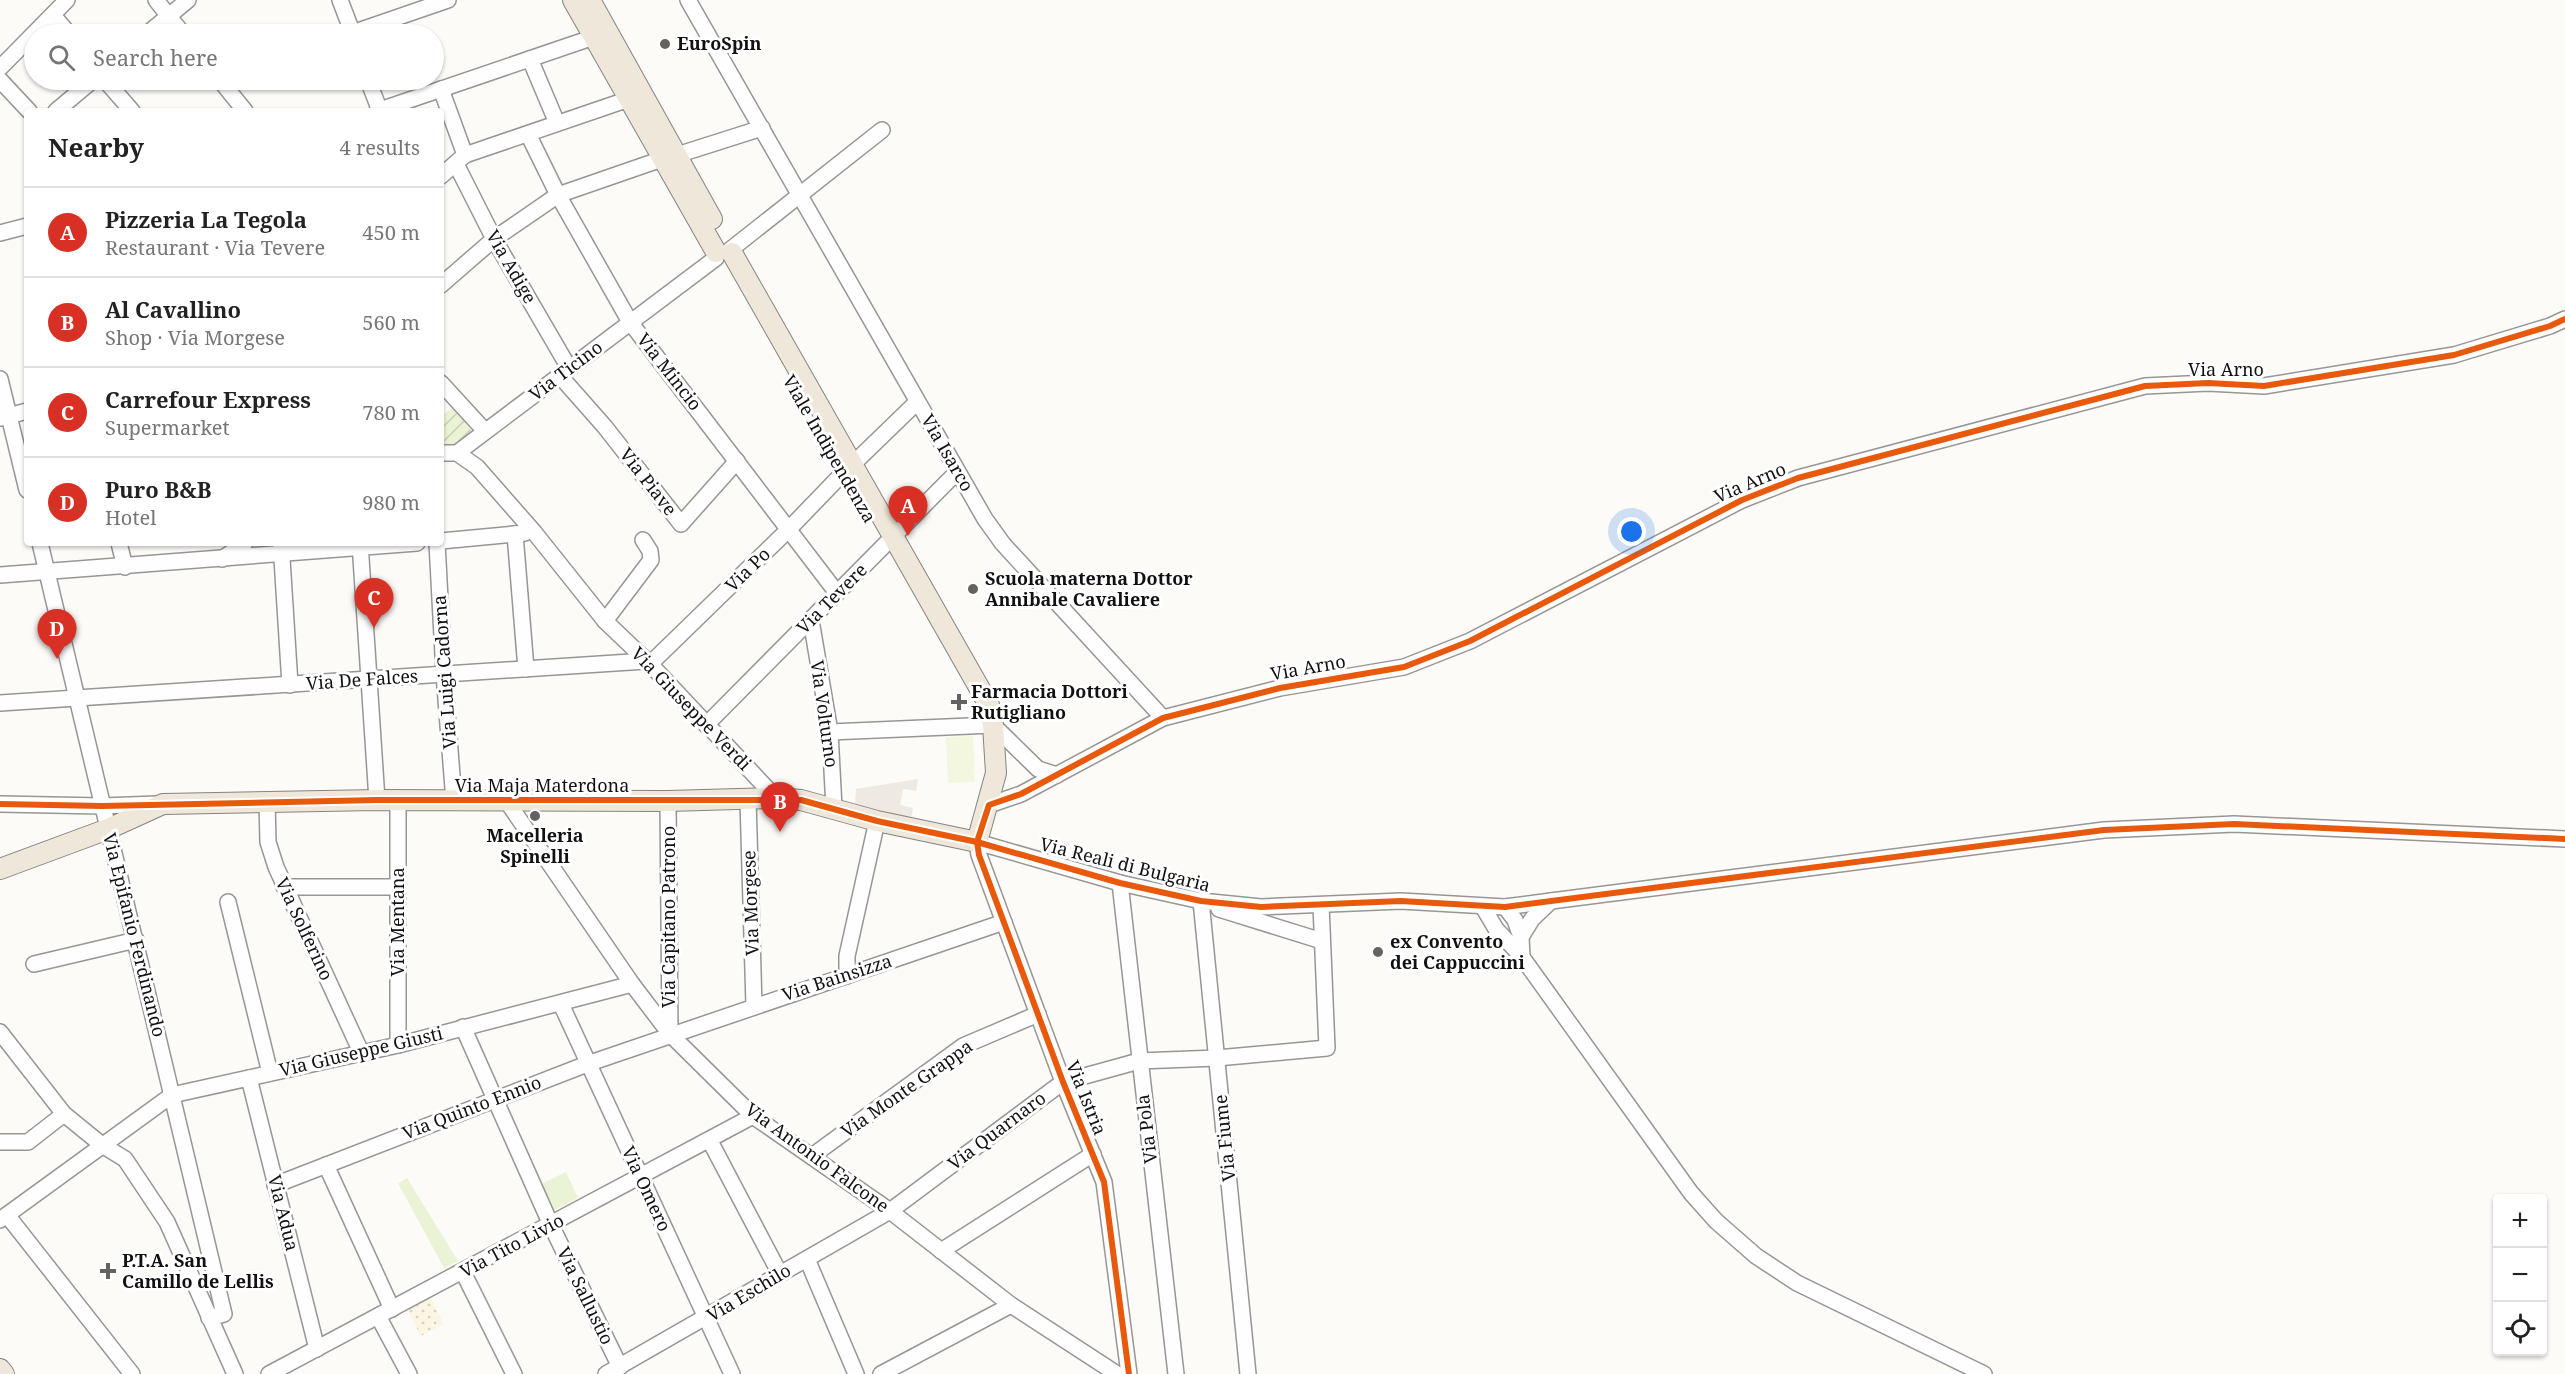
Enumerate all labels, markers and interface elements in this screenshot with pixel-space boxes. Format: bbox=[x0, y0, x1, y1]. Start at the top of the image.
search box bbox=[24, 24, 444, 90]
place label: EuroSpin bbox=[677, 31, 762, 55]
marker: EuroSpin bbox=[658, 37, 672, 51]
icon: search bbox=[45, 41, 78, 74]
text: Search here bbox=[93, 42, 218, 72]
text: Nearby bbox=[48, 129, 144, 165]
text: 4 results bbox=[340, 134, 420, 161]
text: Pizzeria La Tegola bbox=[105, 204, 307, 234]
text: A bbox=[60, 219, 75, 246]
text: 450 m bbox=[362, 219, 420, 246]
street label: Via Adige bbox=[481, 225, 543, 308]
text: Restaurant · Via Tevere bbox=[105, 234, 325, 261]
text: Al Cavallino bbox=[105, 294, 241, 324]
text: B bbox=[61, 309, 74, 336]
text: 560 m bbox=[362, 309, 420, 336]
text: Shop · Via Morgese bbox=[105, 324, 285, 351]
street label: Via Mincio bbox=[632, 328, 708, 415]
street label: Via Ticino bbox=[524, 335, 607, 406]
street label: Via Arno bbox=[2188, 357, 2264, 381]
street label: Viale Indipendenza bbox=[778, 370, 882, 527]
text: Carrefour Express bbox=[105, 384, 311, 414]
text: C bbox=[61, 399, 74, 426]
text: 780 m bbox=[362, 399, 420, 426]
street label: Via Isarco bbox=[916, 410, 980, 495]
text: Supermarket bbox=[105, 414, 230, 441]
street label: Via Piave bbox=[615, 443, 683, 520]
street label: Via Arno bbox=[1710, 456, 1789, 508]
text: Puro B&B bbox=[105, 474, 212, 504]
pin: A bbox=[888, 486, 928, 536]
text: D bbox=[60, 489, 75, 516]
text: 980 m bbox=[362, 489, 420, 516]
text: Hotel bbox=[105, 504, 156, 531]
your location bbox=[1617, 517, 1646, 546]
street label: Via Po bbox=[720, 542, 775, 597]
street label: Via Tevere bbox=[791, 558, 872, 639]
place label: Scuola materna Dottor Annibale Cavaliere bbox=[985, 566, 1193, 611]
pin: C bbox=[354, 578, 394, 628]
marker: Scuola materna Dottor Annibale Cavaliere bbox=[966, 582, 980, 596]
street label: Via Luigi Cadorna bbox=[427, 594, 461, 750]
pin: D bbox=[38, 610, 76, 659]
street label: Via Giuseppe Verdi bbox=[626, 641, 757, 775]
street label: Via Arno bbox=[1268, 649, 1347, 685]
street label: Via Volturno bbox=[806, 659, 844, 769]
street label: Via De Falces bbox=[305, 663, 419, 695]
place label: Farmacia Dottori Rutigliano bbox=[971, 679, 1128, 724]
marker: Farmacia Dottori Rutigliano bbox=[952, 695, 966, 709]
street label: Via Maja Materdona bbox=[455, 773, 629, 797]
pin: B bbox=[760, 782, 800, 832]
marker: Macelleria Spinelli bbox=[528, 809, 542, 823]
place label: Macelleria Spinelli bbox=[486, 823, 584, 868]
street label: Via Capitano Patrono bbox=[656, 826, 680, 1008]
street label: Via Epifanio Ferdinando bbox=[98, 830, 172, 1039]
street label: Via Reali di Bulgaria bbox=[1038, 831, 1213, 897]
street label: Via Morgese bbox=[736, 850, 764, 956]
street label: Via Mentana bbox=[385, 867, 409, 977]
street label: Via Solferino bbox=[271, 873, 339, 984]
place label: ex Convento dei Cappuccini bbox=[1390, 929, 1525, 974]
marker: ex Convento dei Cappuccini bbox=[1371, 945, 1385, 959]
street label: Via Bainsizza bbox=[779, 948, 895, 1006]
street label: Via Giuseppe Giusti bbox=[277, 1020, 445, 1082]
street label: Via Monte Grappa bbox=[836, 1034, 977, 1143]
street label: Via Istria bbox=[1061, 1057, 1113, 1138]
street label: Via Quinto Ennio bbox=[399, 1070, 545, 1145]
street label: Via Quarnaro bbox=[943, 1085, 1050, 1175]
street label: Via Pola bbox=[1130, 1093, 1162, 1165]
street label: Via Fiume bbox=[1208, 1093, 1240, 1183]
street label: Via Antonio Falcone bbox=[741, 1097, 894, 1218]
street label: Via Omero bbox=[617, 1142, 677, 1235]
street label: Via Adua bbox=[263, 1172, 305, 1253]
map controls bbox=[2493, 1194, 2547, 1356]
button: + bbox=[2493, 1194, 2547, 1248]
street label: Via Tito Livio bbox=[455, 1208, 568, 1283]
street label: Via Sallustio bbox=[552, 1243, 620, 1348]
place label: P.T.A. San Camillo de Lellis bbox=[122, 1248, 274, 1293]
button: − bbox=[2493, 1248, 2547, 1302]
street label: Via Eschilo bbox=[702, 1258, 795, 1327]
marker: P.T.A. San Camillo de Lellis bbox=[99, 1262, 117, 1280]
button: locate bbox=[2493, 1302, 2547, 1356]

